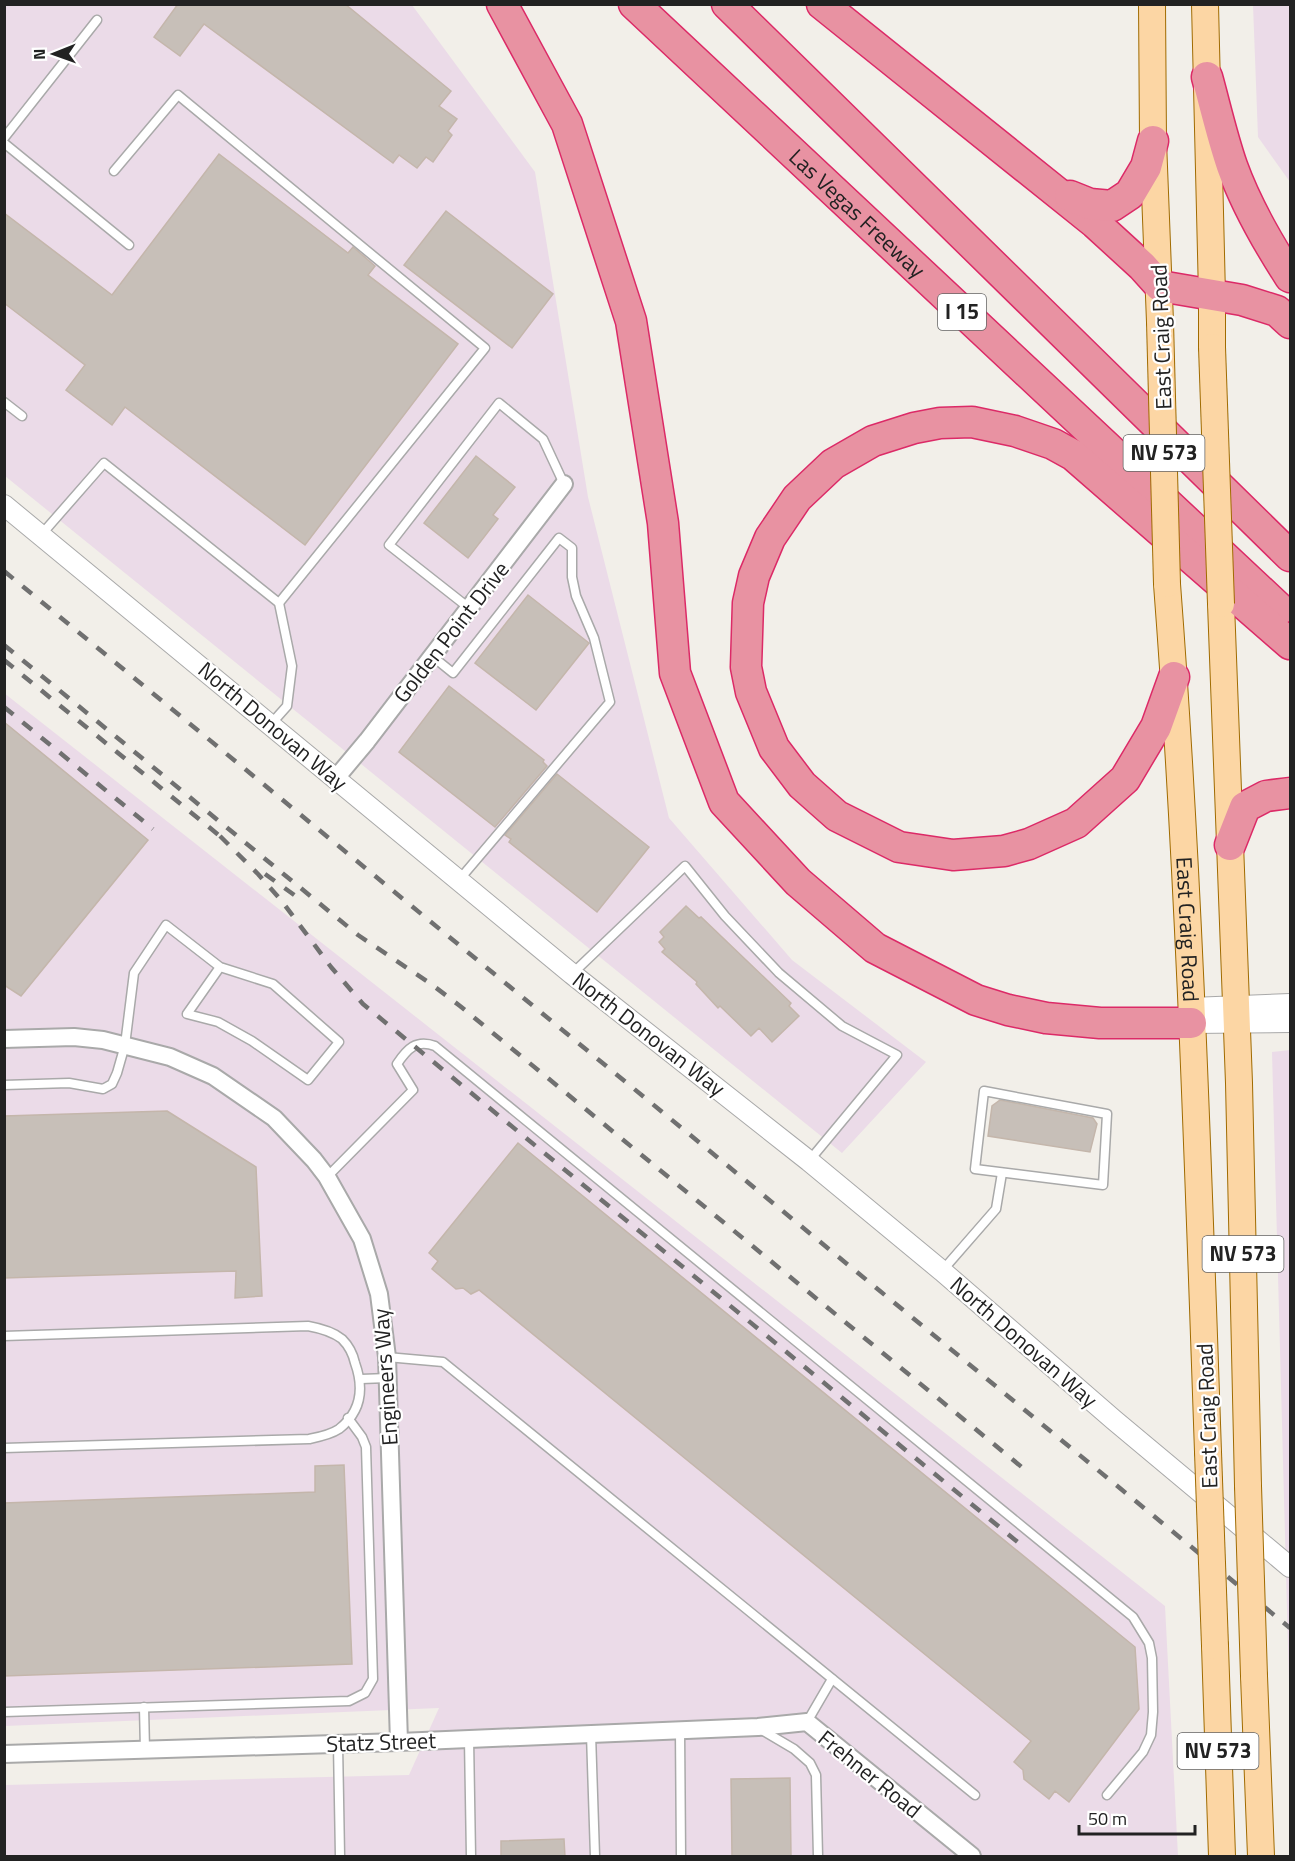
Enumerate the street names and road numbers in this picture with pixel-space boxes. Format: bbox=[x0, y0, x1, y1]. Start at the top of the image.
street label: Las Vegas Freeway bbox=[781, 141, 934, 286]
street label: East Craig Road bbox=[1141, 264, 1181, 410]
road number: I 15 bbox=[938, 294, 986, 330]
road number: NV 573 bbox=[1124, 435, 1204, 471]
street label: Golden Point Drive bbox=[385, 554, 517, 710]
street label: North Donovan Way bbox=[191, 653, 356, 799]
street label: East Craig Road bbox=[1167, 856, 1208, 1003]
street label: North Donovan Way bbox=[565, 963, 733, 1105]
road number: NV 573 bbox=[1202, 1236, 1284, 1272]
street label: North Donovan Way bbox=[943, 1268, 1106, 1416]
street label: Engineers Way bbox=[363, 1307, 407, 1447]
street label: East Craig Road bbox=[1187, 1343, 1227, 1489]
street label: Frehner Road bbox=[811, 1722, 929, 1826]
street label: Statz Street bbox=[326, 1723, 437, 1761]
road number: NV 573 bbox=[1178, 1733, 1258, 1769]

